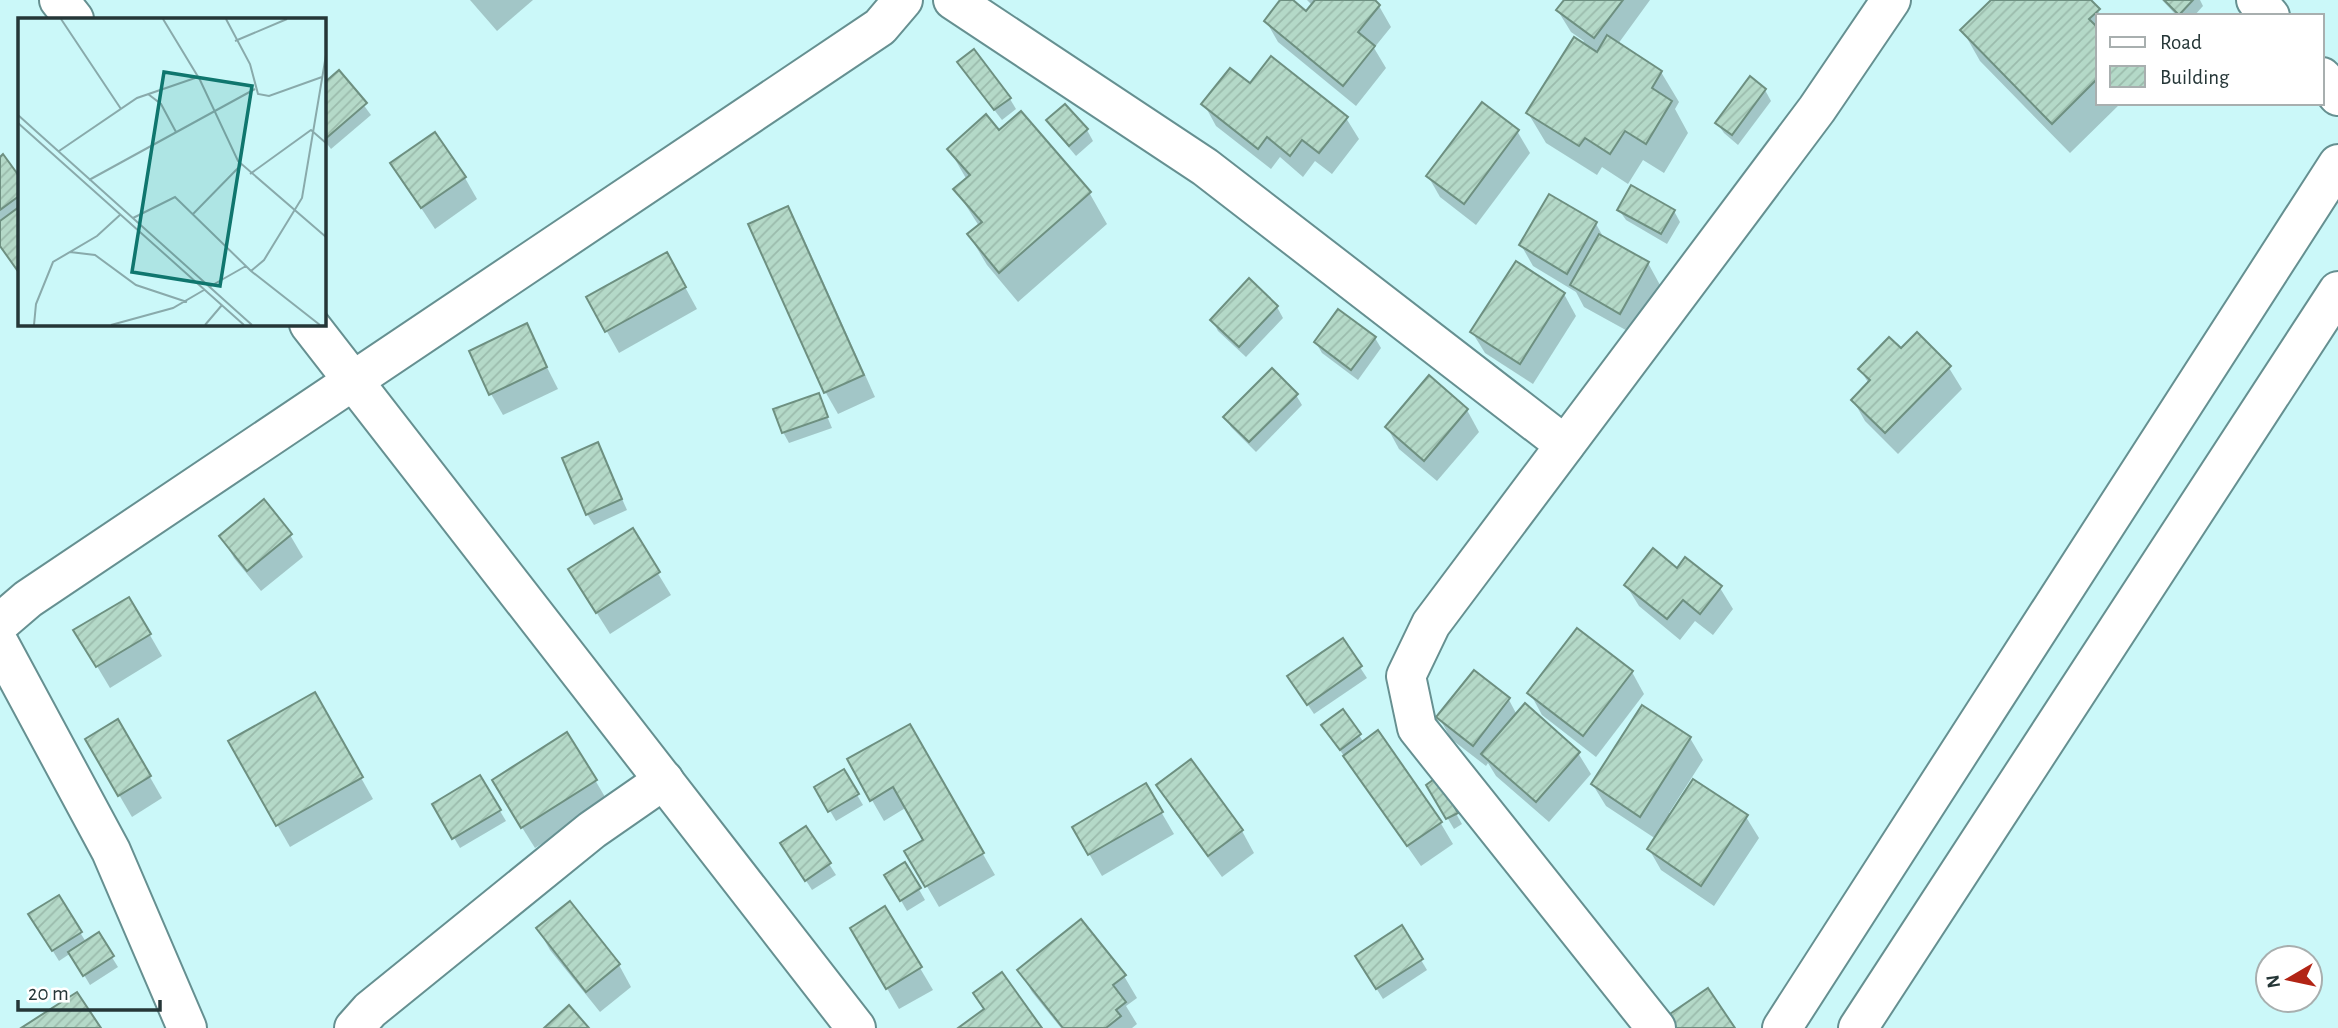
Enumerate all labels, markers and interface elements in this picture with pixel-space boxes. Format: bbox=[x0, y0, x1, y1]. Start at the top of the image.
legend bbox=[2096, 14, 2324, 105]
inset map bbox=[18, 18, 326, 326]
text: Road bbox=[2160, 32, 2202, 53]
text: Building bbox=[2160, 67, 2230, 88]
north arrow bbox=[2254, 944, 2324, 1014]
scale bar bbox=[18, 968, 159, 1012]
text: N bbox=[2263, 973, 2284, 989]
text: 20 m bbox=[28, 983, 69, 1004]

